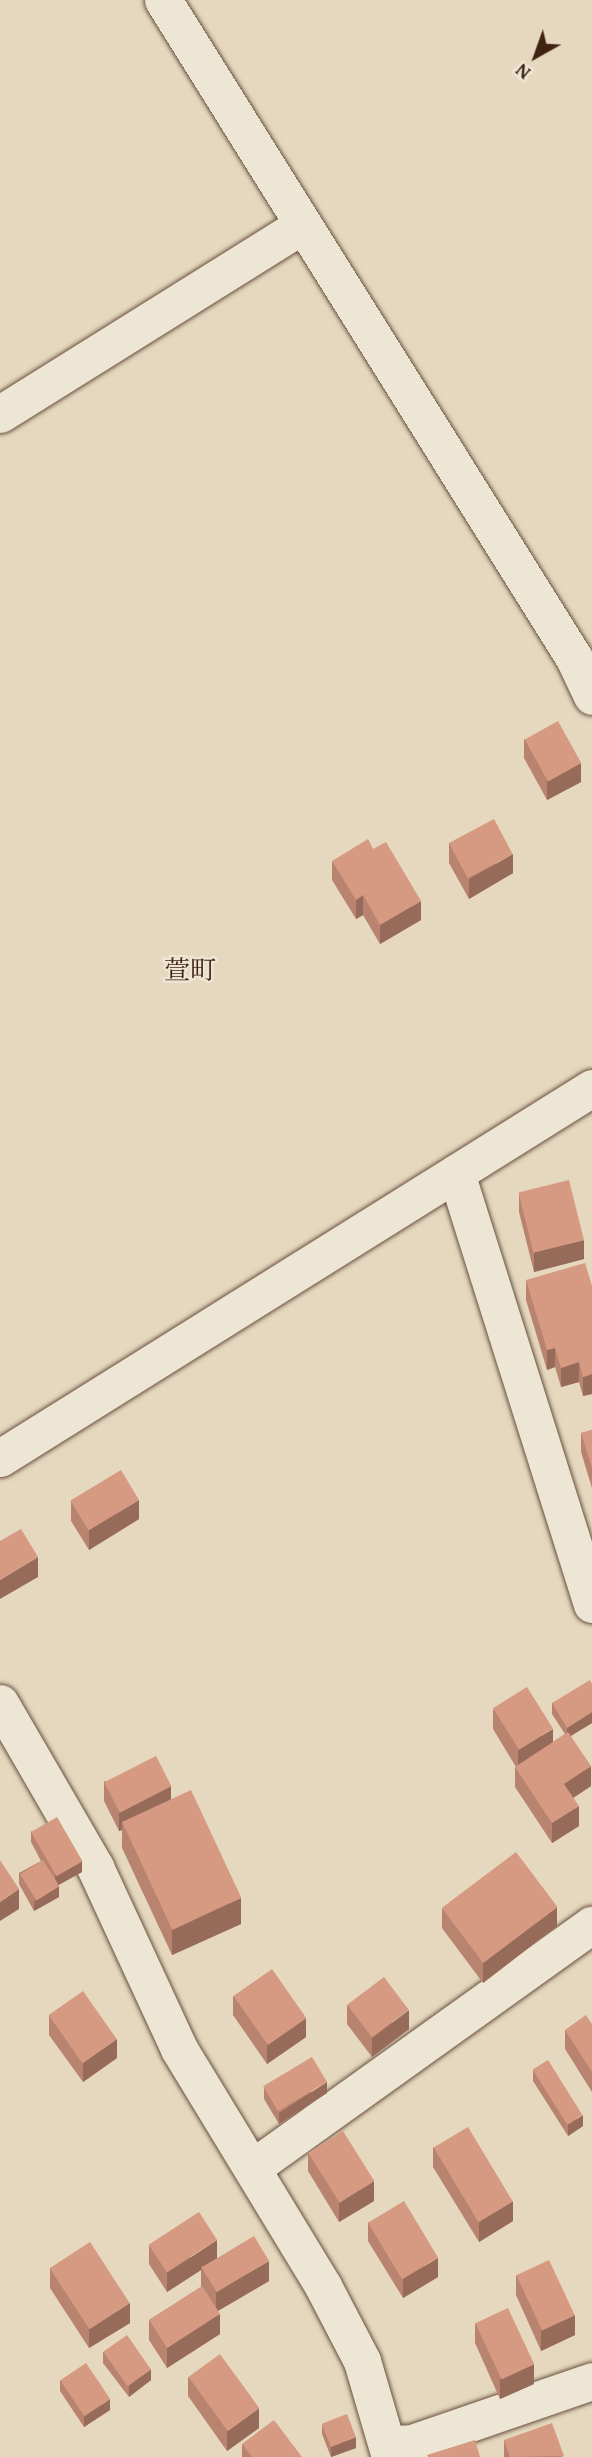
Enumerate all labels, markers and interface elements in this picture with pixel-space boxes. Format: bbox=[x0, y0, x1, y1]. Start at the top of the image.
north arrow bbox=[501, 21, 571, 91]
text: N bbox=[509, 57, 536, 87]
district label: 萱町 bbox=[164, 954, 216, 986]

